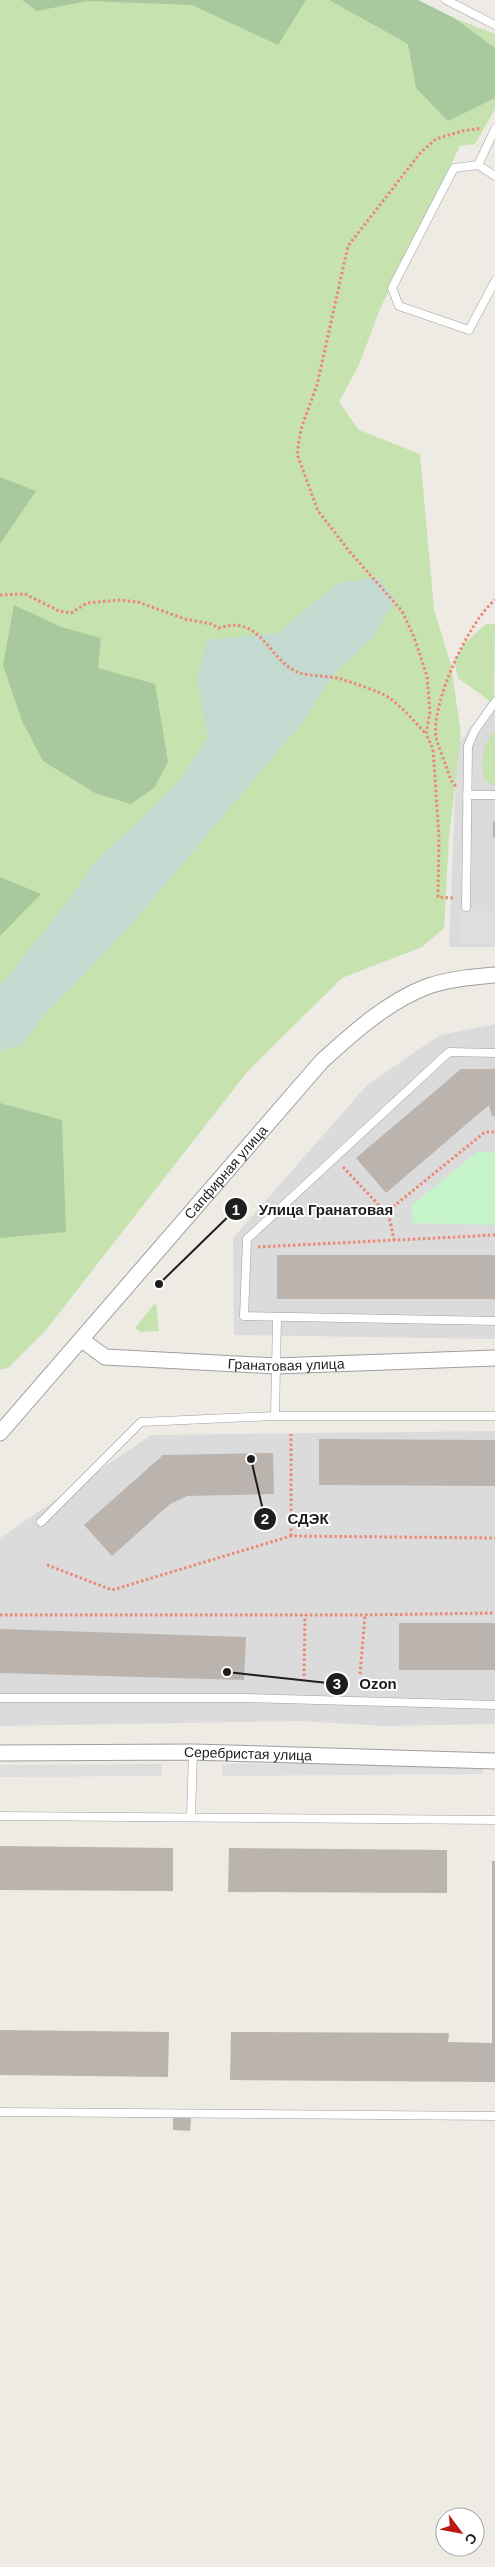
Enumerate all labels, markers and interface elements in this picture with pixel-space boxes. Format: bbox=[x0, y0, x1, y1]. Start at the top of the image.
street label: Сапфирная улица bbox=[181, 1122, 271, 1222]
callout: Улица Гранатовая bbox=[224, 1194, 403, 1224]
text: 1 bbox=[232, 1201, 240, 1218]
text: Улица Гранатовая bbox=[259, 1201, 393, 1218]
street label: Гранатовая улица bbox=[227, 1355, 345, 1374]
callout: СДЭК bbox=[252, 1504, 338, 1534]
text: 2 bbox=[261, 1510, 269, 1527]
text: СДЭК bbox=[287, 1510, 329, 1527]
callout: Ozon bbox=[325, 1669, 407, 1699]
text: 3 bbox=[333, 1675, 341, 1692]
text: Ozon bbox=[359, 1675, 397, 1692]
street label: Серебристая улица bbox=[184, 1744, 312, 1764]
north arrow bbox=[435, 2507, 485, 2557]
text: С bbox=[462, 2530, 480, 2547]

